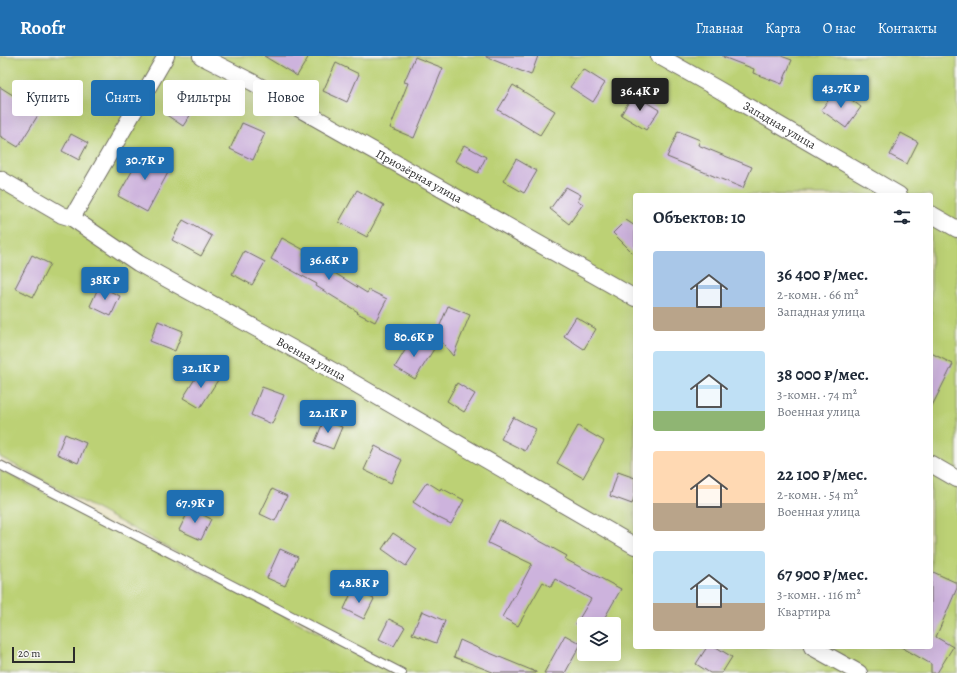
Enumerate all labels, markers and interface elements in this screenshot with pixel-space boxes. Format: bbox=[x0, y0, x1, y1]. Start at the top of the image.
text: Roofr bbox=[20, 15, 66, 41]
text: Главная bbox=[696, 19, 743, 38]
text: Карта bbox=[765, 19, 801, 38]
text: О нас bbox=[823, 19, 856, 38]
text: Контакты bbox=[878, 19, 937, 38]
pin: 43.7K ₽ bbox=[804, 75, 878, 109]
pin: 36.4K ₽ bbox=[603, 78, 677, 112]
text: 43.7K ₽ bbox=[822, 79, 860, 96]
chip: Купить bbox=[12, 80, 83, 116]
chip: Снять bbox=[91, 80, 155, 116]
chip: Фильтры bbox=[163, 80, 245, 116]
chip: Новое bbox=[253, 80, 319, 116]
text: 36.4K ₽ bbox=[621, 82, 659, 99]
street label: Западная улица bbox=[740, 98, 819, 153]
street label: Приозёрная улица bbox=[373, 146, 465, 207]
pin: 30.7K ₽ bbox=[108, 147, 182, 181]
text: 30.7K ₽ bbox=[126, 151, 164, 168]
text: Объектов: 10 bbox=[653, 206, 746, 229]
icon: filters bbox=[891, 206, 913, 228]
pin: 36.6K ₽ bbox=[292, 247, 366, 281]
text: 36.6K ₽ bbox=[310, 251, 348, 268]
text: 36 400 ₽/мес. bbox=[777, 263, 869, 286]
pin: 38K ₽ bbox=[77, 267, 133, 301]
icon: home bbox=[685, 267, 733, 315]
text: 38K ₽ bbox=[90, 271, 120, 288]
text: 2-комн. · 66 m² bbox=[777, 286, 859, 303]
text: Западная улица bbox=[777, 303, 865, 320]
pin: 80.6K ₽ bbox=[377, 324, 451, 358]
text: 80.6K ₽ bbox=[394, 328, 434, 345]
street label: Военная улица bbox=[274, 333, 349, 385]
pin: 32.1K ₽ bbox=[164, 355, 238, 389]
text: 32.1K ₽ bbox=[182, 359, 220, 376]
text: 38 000 ₽/мес. bbox=[777, 363, 869, 386]
icon: home bbox=[685, 367, 733, 415]
text: 3-комн. · 74 m² bbox=[777, 386, 857, 403]
pin: 22.1K ₽ bbox=[291, 400, 365, 434]
text: Военная улица bbox=[777, 403, 860, 420]
text: 22.1K ₽ bbox=[309, 404, 347, 421]
text: 22 100 ₽/мес. bbox=[777, 463, 868, 486]
icon: home bbox=[685, 467, 733, 515]
text: 2-комн. · 54 m² bbox=[777, 486, 858, 503]
pin: 67.9K ₽ bbox=[158, 490, 232, 524]
text: 67.9K ₽ bbox=[176, 494, 214, 511]
text: Военная улица bbox=[777, 503, 860, 520]
text: 67 900 ₽/мес. bbox=[777, 563, 868, 586]
icon: home bbox=[685, 567, 733, 615]
pin: 42.8K ₽ bbox=[322, 570, 396, 604]
text: 42.8K ₽ bbox=[339, 574, 379, 591]
text: 3-комн. · 116 m² bbox=[777, 586, 861, 603]
text: Квартира bbox=[777, 603, 831, 620]
map controls bbox=[577, 617, 621, 661]
button: layers bbox=[577, 617, 621, 661]
scale bar bbox=[12, 645, 75, 664]
text: 20 m bbox=[18, 646, 40, 661]

